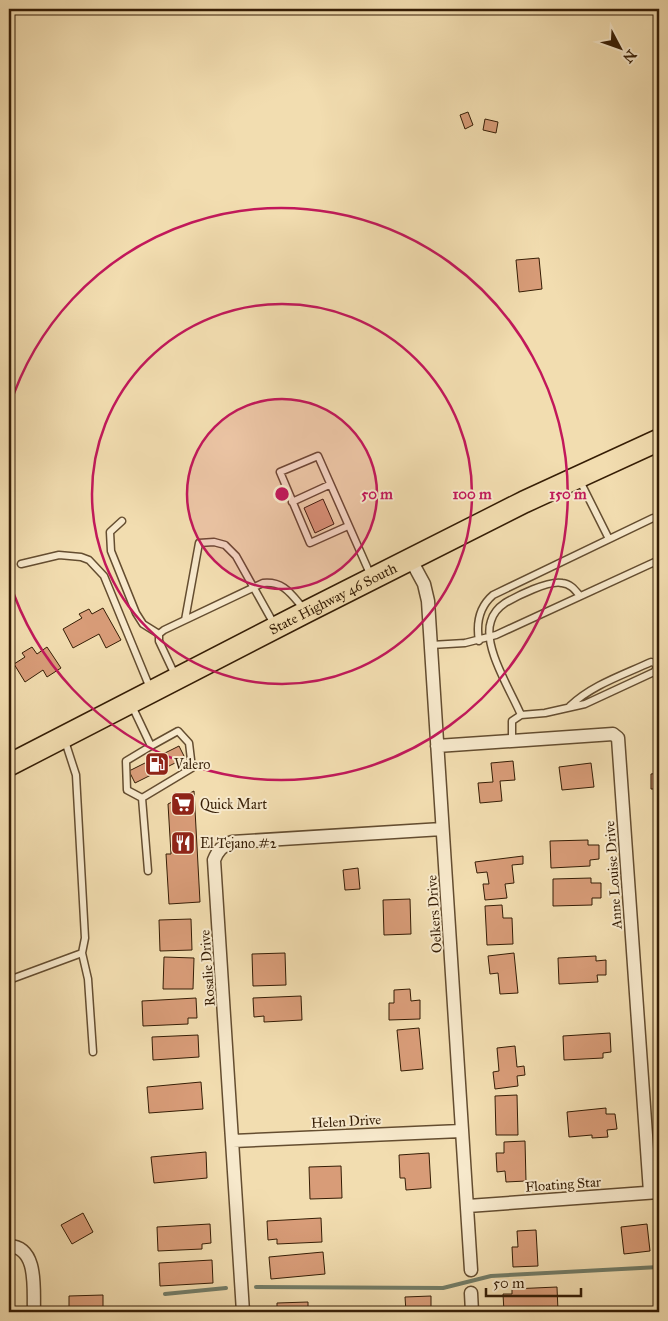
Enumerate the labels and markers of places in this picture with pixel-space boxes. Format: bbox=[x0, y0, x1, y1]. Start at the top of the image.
centre of rings bbox=[273, 485, 291, 503]
fuel station icon: Valero bbox=[144, 751, 170, 777]
place label: Valero bbox=[173, 756, 210, 773]
supermarket icon: Quick Mart bbox=[170, 791, 196, 817]
place label: Quick Mart bbox=[200, 796, 267, 813]
restaurant icon: El Tejano #2 bbox=[170, 830, 196, 856]
place label: El Tejano #2 bbox=[200, 835, 277, 852]

